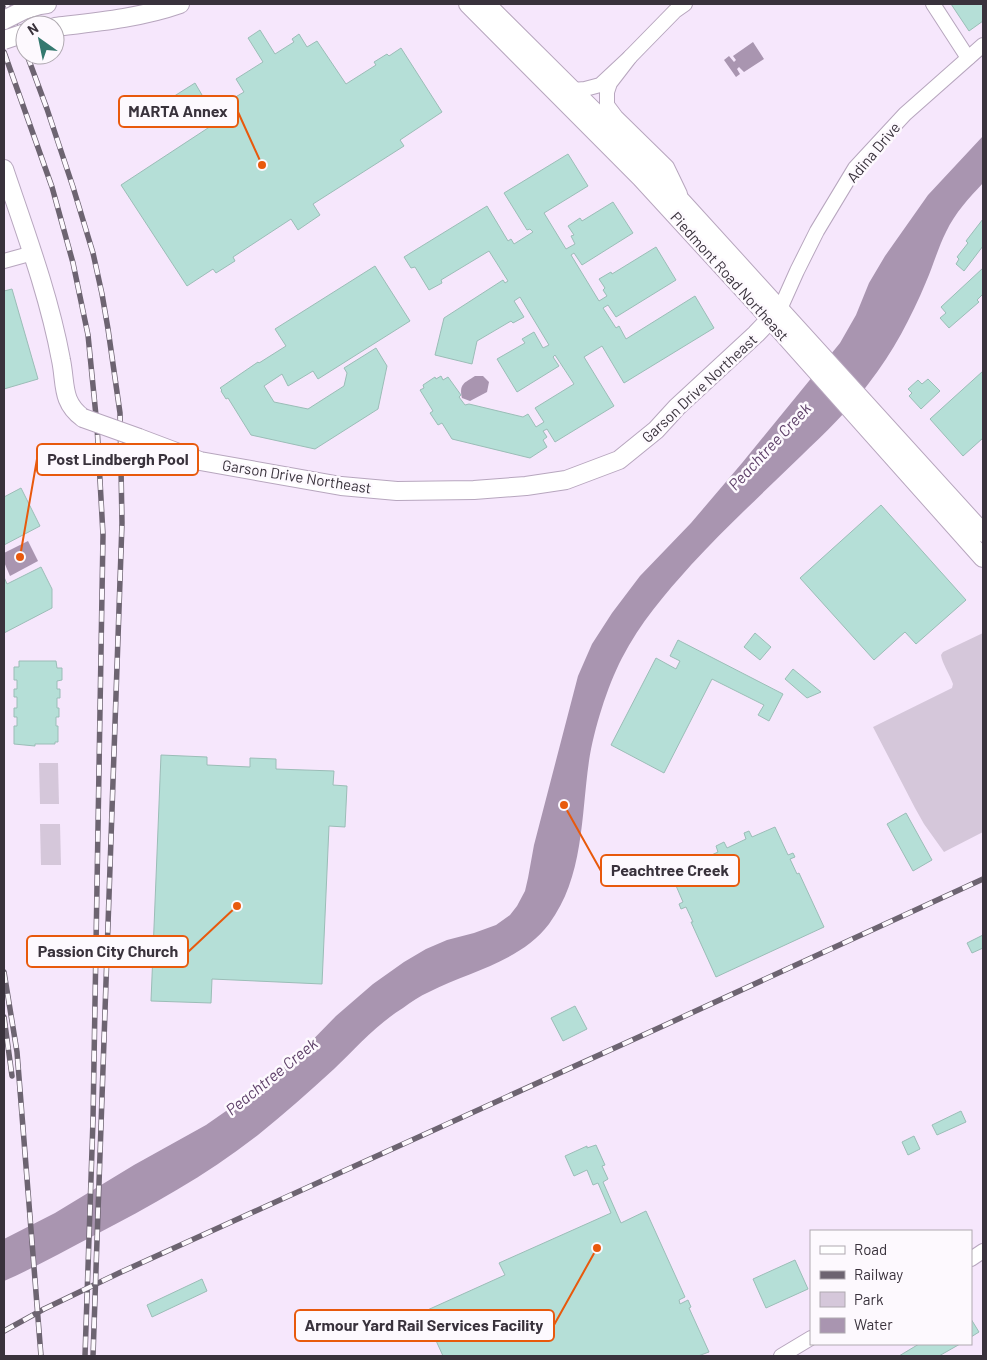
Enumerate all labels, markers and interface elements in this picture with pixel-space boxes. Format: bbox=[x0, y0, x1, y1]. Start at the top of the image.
north arrow bbox=[15, 15, 65, 65]
text: N bbox=[24, 19, 41, 38]
callout: MARTA Annex bbox=[119, 96, 238, 127]
text: MARTA Annex bbox=[128, 101, 228, 120]
street label: Adina Drive bbox=[843, 118, 903, 186]
street label: Piedmont Road Northeast bbox=[667, 208, 793, 344]
street label: Garson Drive Northeast bbox=[638, 330, 760, 446]
water label: Peachtree Creek bbox=[724, 398, 814, 494]
callout: Post Lindbergh Pool bbox=[37, 444, 198, 475]
text: Post Lindbergh Pool bbox=[47, 449, 189, 468]
street label: Garson Drive Northeast bbox=[221, 455, 373, 497]
callout: Peachtree Creek bbox=[601, 855, 739, 886]
text: Peachtree Creek bbox=[611, 860, 729, 879]
callout: Passion City Church bbox=[27, 936, 188, 967]
text: Passion City Church bbox=[38, 941, 178, 960]
water label: Peachtree Creek bbox=[221, 1033, 321, 1119]
legend bbox=[810, 1230, 972, 1345]
text: Road bbox=[854, 1240, 887, 1258]
text: Railway bbox=[854, 1265, 903, 1283]
text: Park bbox=[854, 1290, 884, 1308]
callout: Armour Yard Rail Services Facility bbox=[295, 1310, 554, 1341]
text: Armour Yard Rail Services Facility bbox=[305, 1315, 543, 1334]
text: Water bbox=[854, 1315, 893, 1333]

